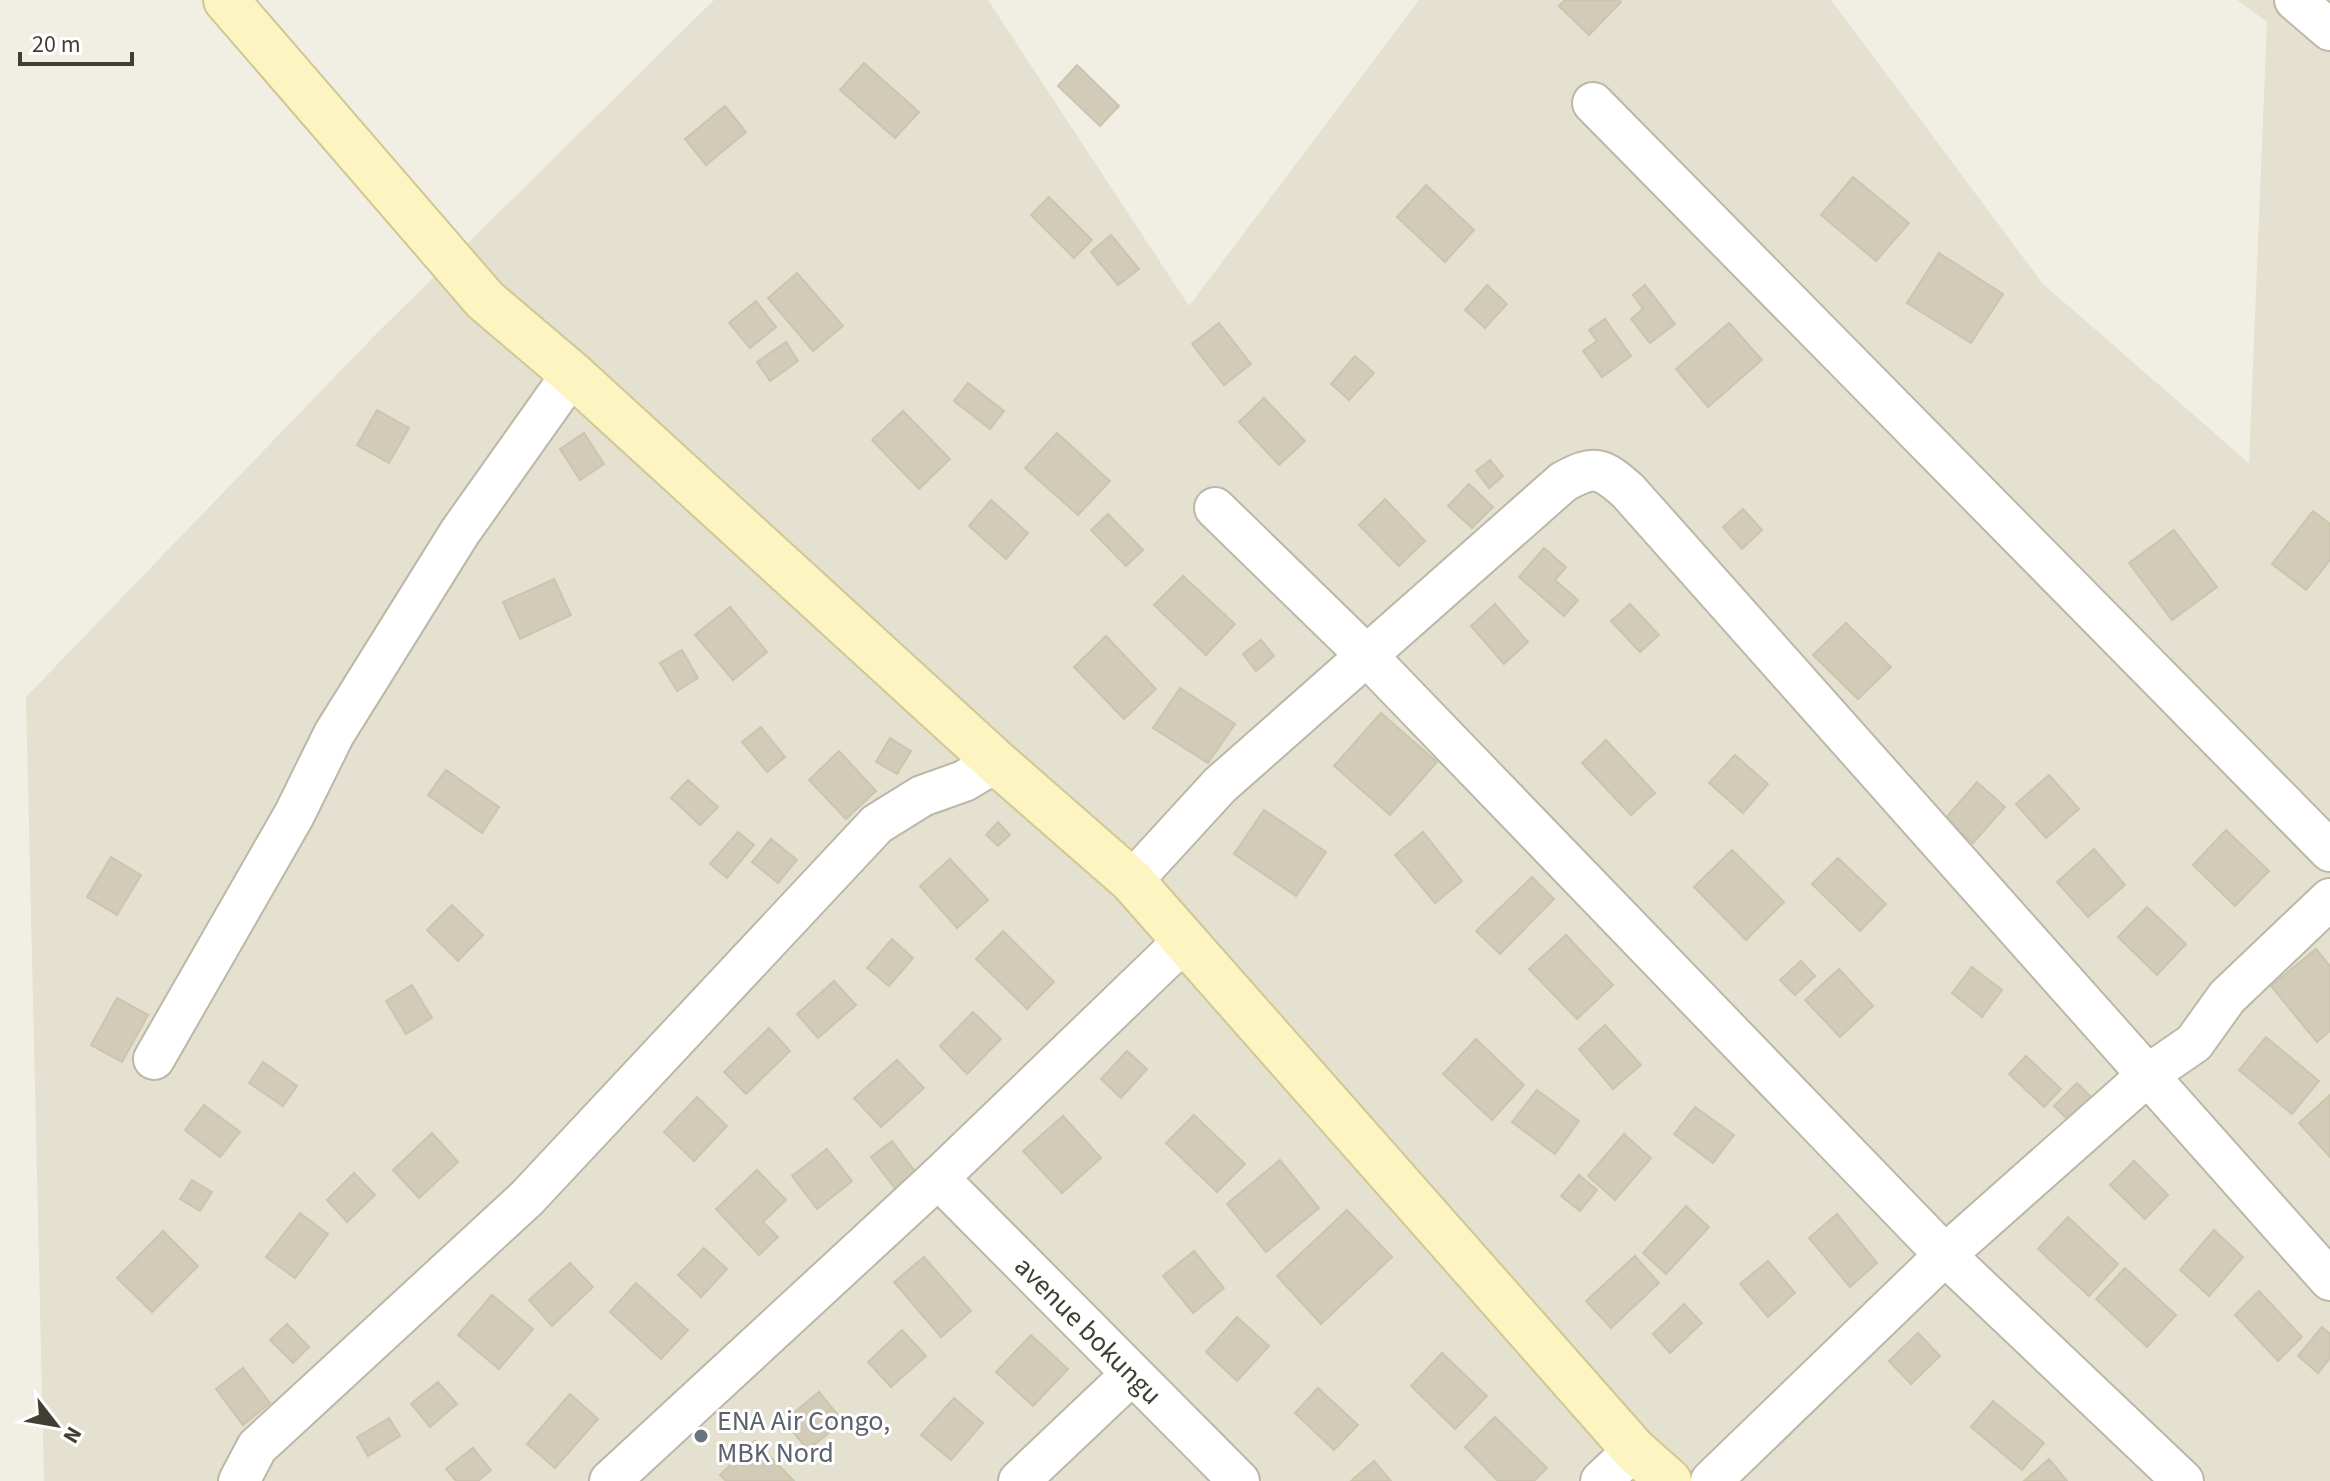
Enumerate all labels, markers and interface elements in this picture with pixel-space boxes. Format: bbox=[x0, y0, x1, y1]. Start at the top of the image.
scale bar bbox=[20, 16, 132, 66]
text: 20 m bbox=[32, 27, 81, 62]
street label: avenue bokungu bbox=[1005, 1247, 1171, 1414]
north arrow bbox=[16, 1385, 96, 1465]
place label: ENA Air Congo, MBK Nord bbox=[717, 1401, 890, 1473]
text: N bbox=[55, 1420, 90, 1449]
marker: ENA Air Congo, MBK Nord bbox=[692, 1427, 710, 1445]

